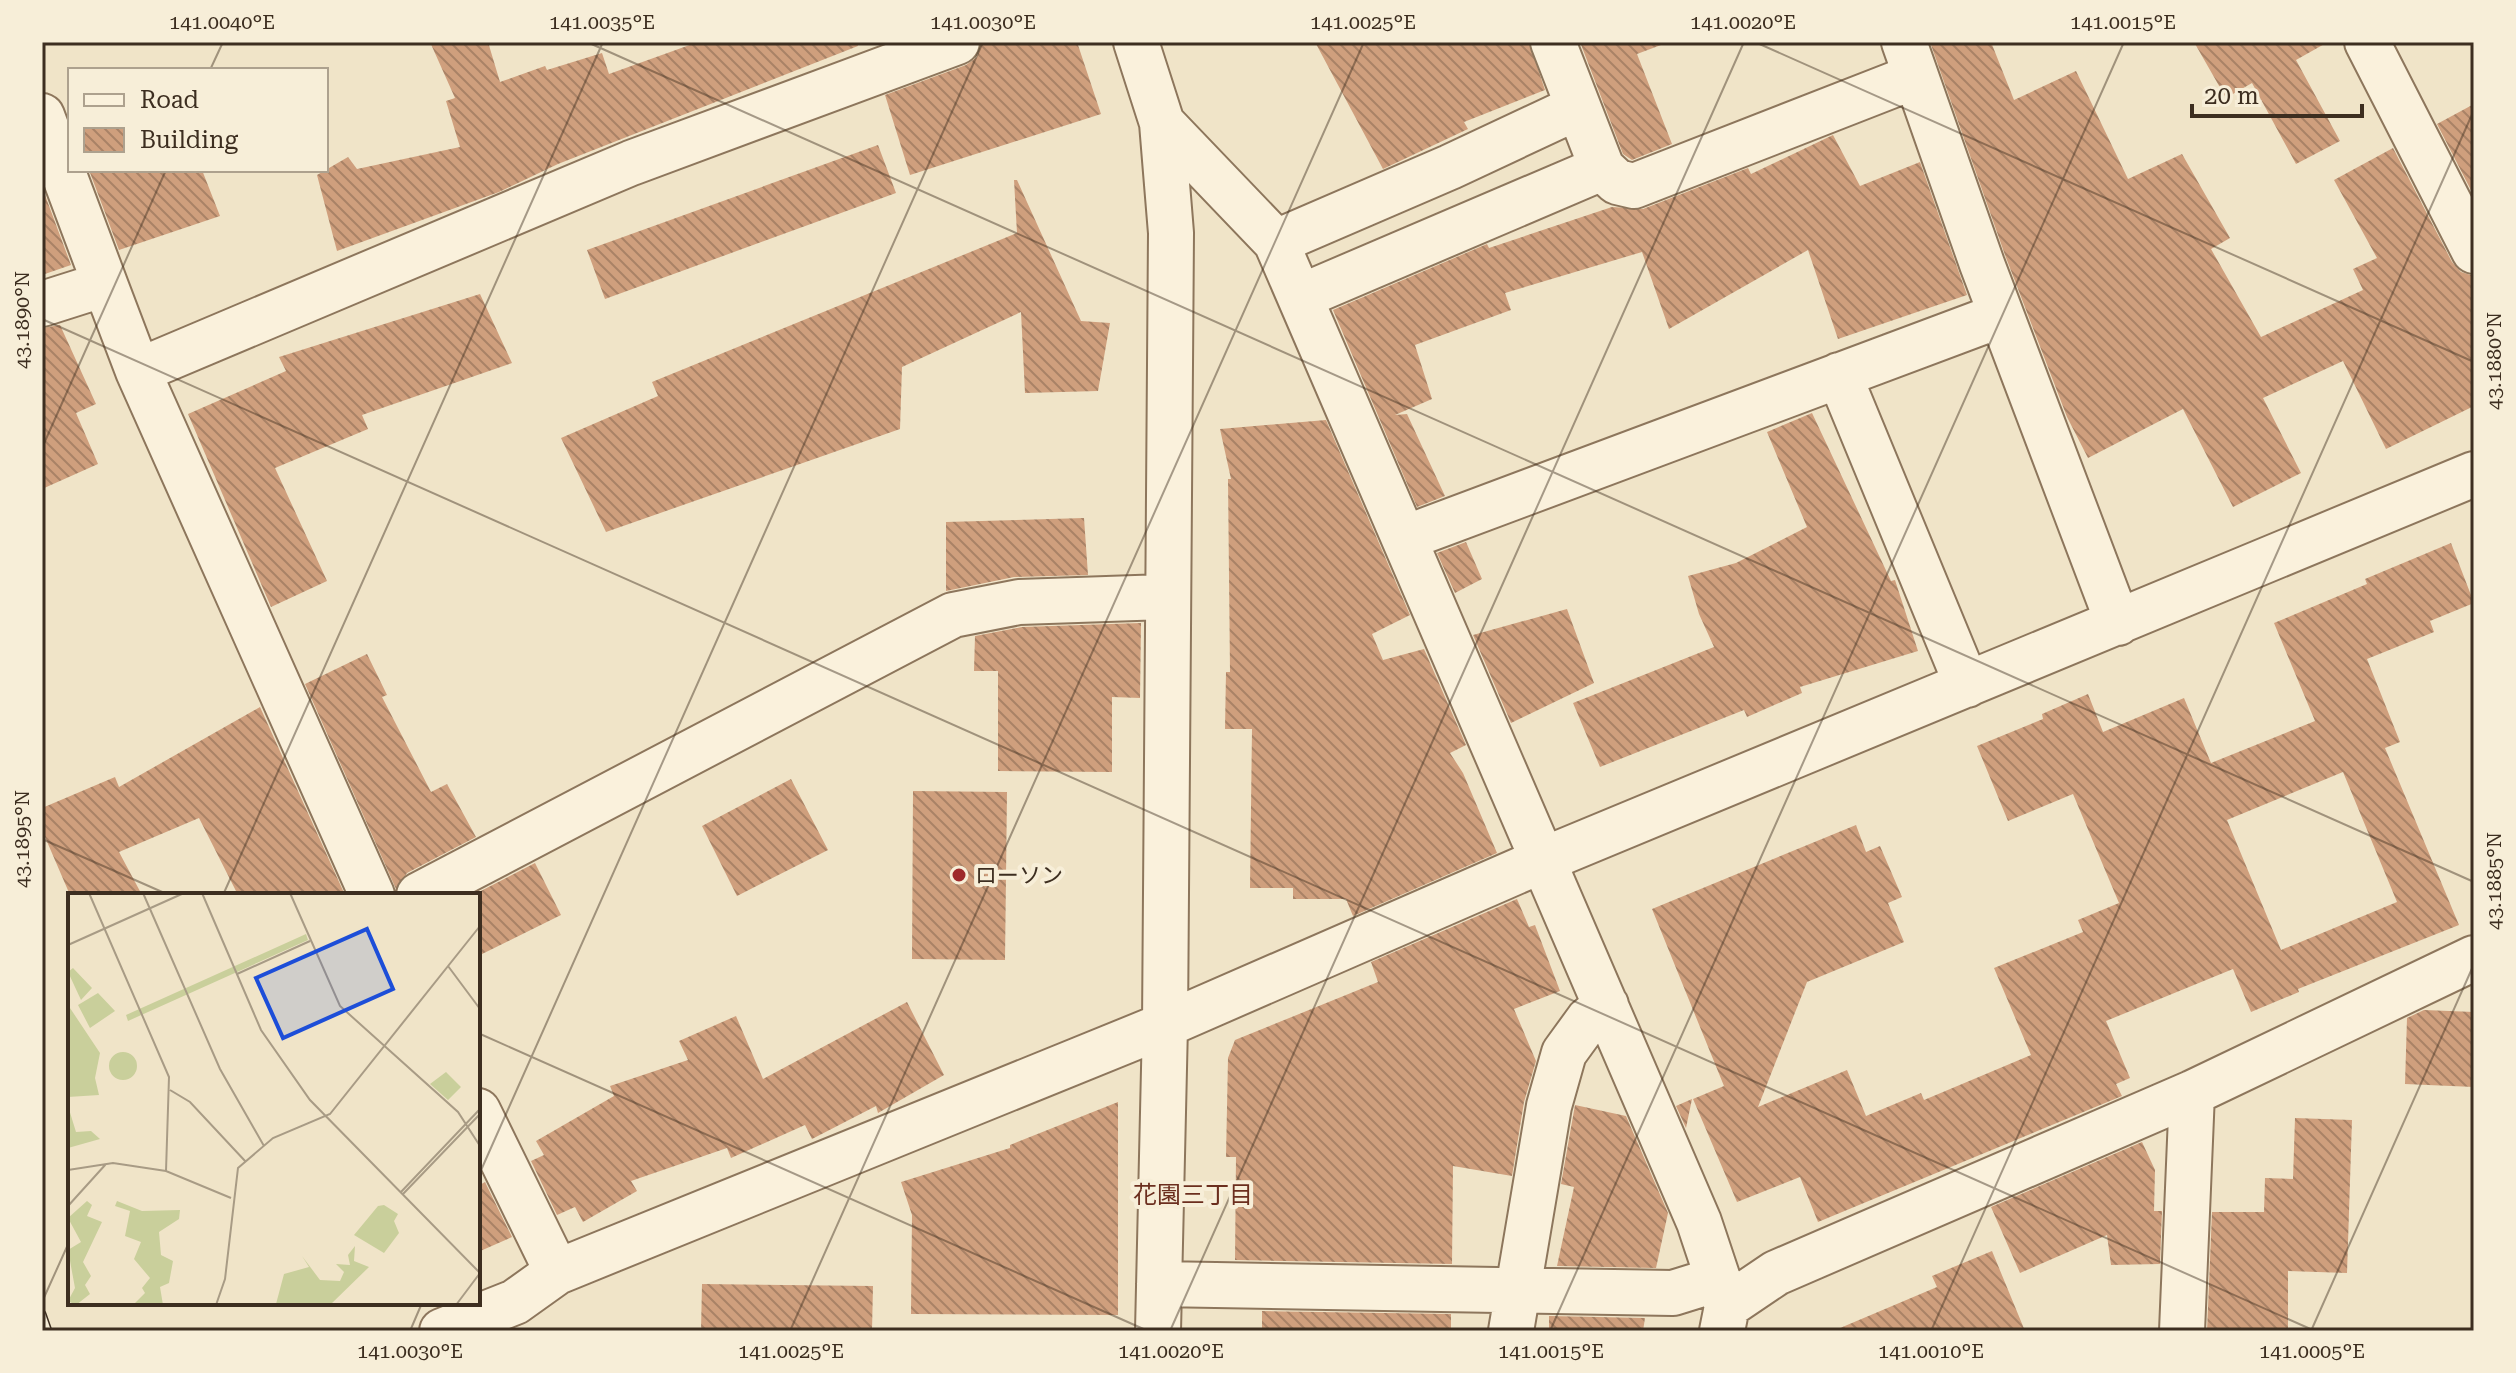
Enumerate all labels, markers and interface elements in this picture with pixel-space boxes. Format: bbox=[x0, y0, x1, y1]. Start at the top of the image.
text: 141.0040°E bbox=[169, 10, 275, 34]
text: 141.0035°E bbox=[549, 10, 655, 34]
text: 141.0030°E bbox=[930, 10, 1036, 34]
text: 141.0025°E bbox=[1310, 10, 1416, 34]
text: 141.0020°E bbox=[1690, 10, 1796, 34]
text: 141.0015°E bbox=[2070, 10, 2176, 34]
legend bbox=[68, 68, 328, 172]
scale bar bbox=[2192, 68, 2362, 118]
text: 20 m bbox=[2204, 82, 2259, 110]
text: Road bbox=[140, 86, 199, 114]
text: Building bbox=[140, 126, 238, 154]
text: 43.1890°N bbox=[10, 271, 34, 369]
text: 43.1880°N bbox=[2482, 312, 2506, 410]
text: 43.1895°N bbox=[10, 790, 34, 888]
text: 43.1885°N bbox=[2482, 832, 2506, 930]
place label: ローソン bbox=[975, 863, 1063, 888]
marker: ローソン bbox=[950, 866, 968, 884]
inset map bbox=[68, 893, 480, 1305]
district label: 花園三丁目 bbox=[1133, 1181, 1253, 1209]
text: 141.0030°E bbox=[357, 1339, 463, 1363]
text: 141.0025°E bbox=[738, 1339, 844, 1363]
text: 141.0020°E bbox=[1118, 1339, 1224, 1363]
text: 141.0015°E bbox=[1498, 1339, 1604, 1363]
text: 141.0010°E bbox=[1878, 1339, 1984, 1363]
text: 141.0005°E bbox=[2259, 1339, 2365, 1363]

